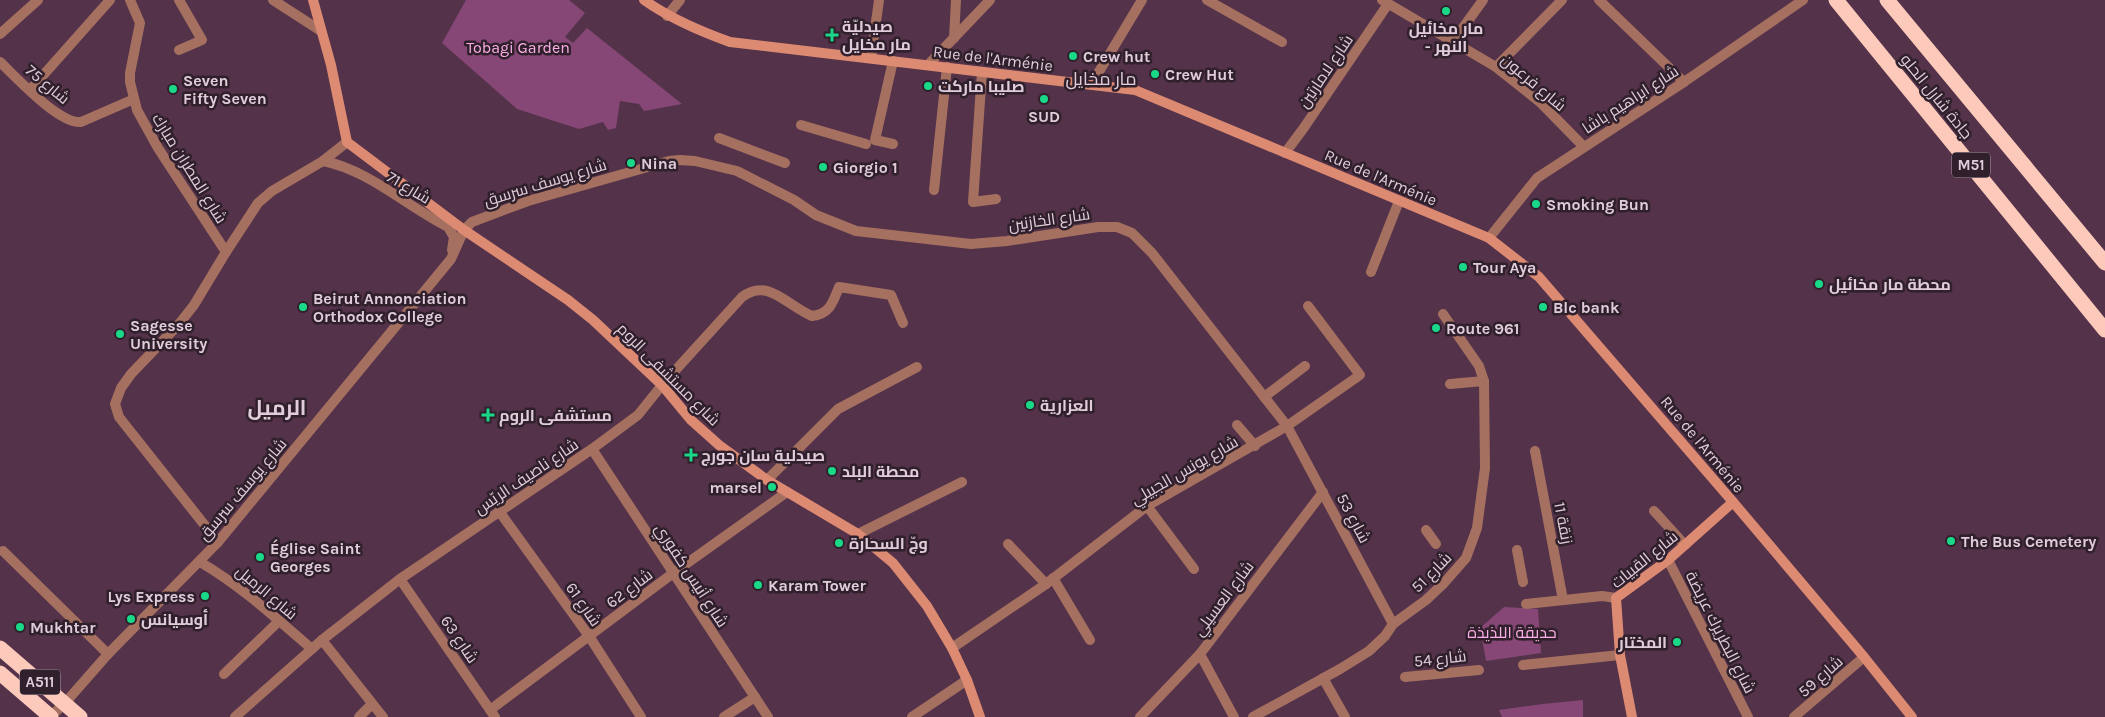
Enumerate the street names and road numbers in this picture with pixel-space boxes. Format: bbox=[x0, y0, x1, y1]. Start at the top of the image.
street label: شارع لامارتين bbox=[1294, 31, 1359, 113]
street label: Rue de l'Arménie bbox=[932, 42, 1054, 75]
street label: شارع فرعون bbox=[1496, 50, 1570, 116]
street label: جادة شارل الحلو bbox=[1896, 50, 1977, 143]
street label: شارع 75 bbox=[21, 61, 73, 110]
street label: شارع ابراهيم باشا bbox=[1578, 61, 1683, 139]
street label: شارع المطران مبارك bbox=[146, 110, 231, 228]
street label: Rue de l'Arménie bbox=[1322, 145, 1440, 210]
road number: M51 bbox=[1952, 152, 1990, 178]
street label: شارع يوسف سرسق bbox=[481, 155, 609, 212]
street label: شارع 71 bbox=[382, 167, 434, 210]
street label: شارع الخازنين bbox=[1007, 204, 1091, 237]
street label: شارع مستشفى الروم bbox=[612, 319, 724, 431]
street label: Rue de l'Arménie bbox=[1657, 392, 1749, 497]
street label: شارع يونس الجبيلي bbox=[1127, 432, 1243, 512]
street label: شارع يوسف سرسق bbox=[194, 434, 292, 546]
street label: شارع ناصيف الريّس bbox=[471, 435, 583, 520]
street label: شارع 53 bbox=[1331, 490, 1374, 547]
street label: زنقة 11 bbox=[1550, 500, 1577, 546]
street label: شارع أنيس كفوري bbox=[648, 520, 732, 633]
street label: شارع القبيات bbox=[1607, 527, 1683, 594]
street label: شارع 51 bbox=[1407, 548, 1457, 598]
street label: شارع العسيلي bbox=[1189, 557, 1261, 642]
street label: شارع الرميل bbox=[231, 561, 301, 625]
street label: شارع 62 bbox=[602, 565, 657, 614]
street label: شارع البطريرك عريضة bbox=[1680, 568, 1760, 697]
street label: شارع 61 bbox=[560, 579, 605, 631]
street label: شارع 63 bbox=[435, 612, 482, 668]
street label: شارع 54 bbox=[1413, 646, 1467, 673]
street label: شارع 59 bbox=[1794, 652, 1848, 702]
road number: A511 bbox=[20, 670, 60, 694]

